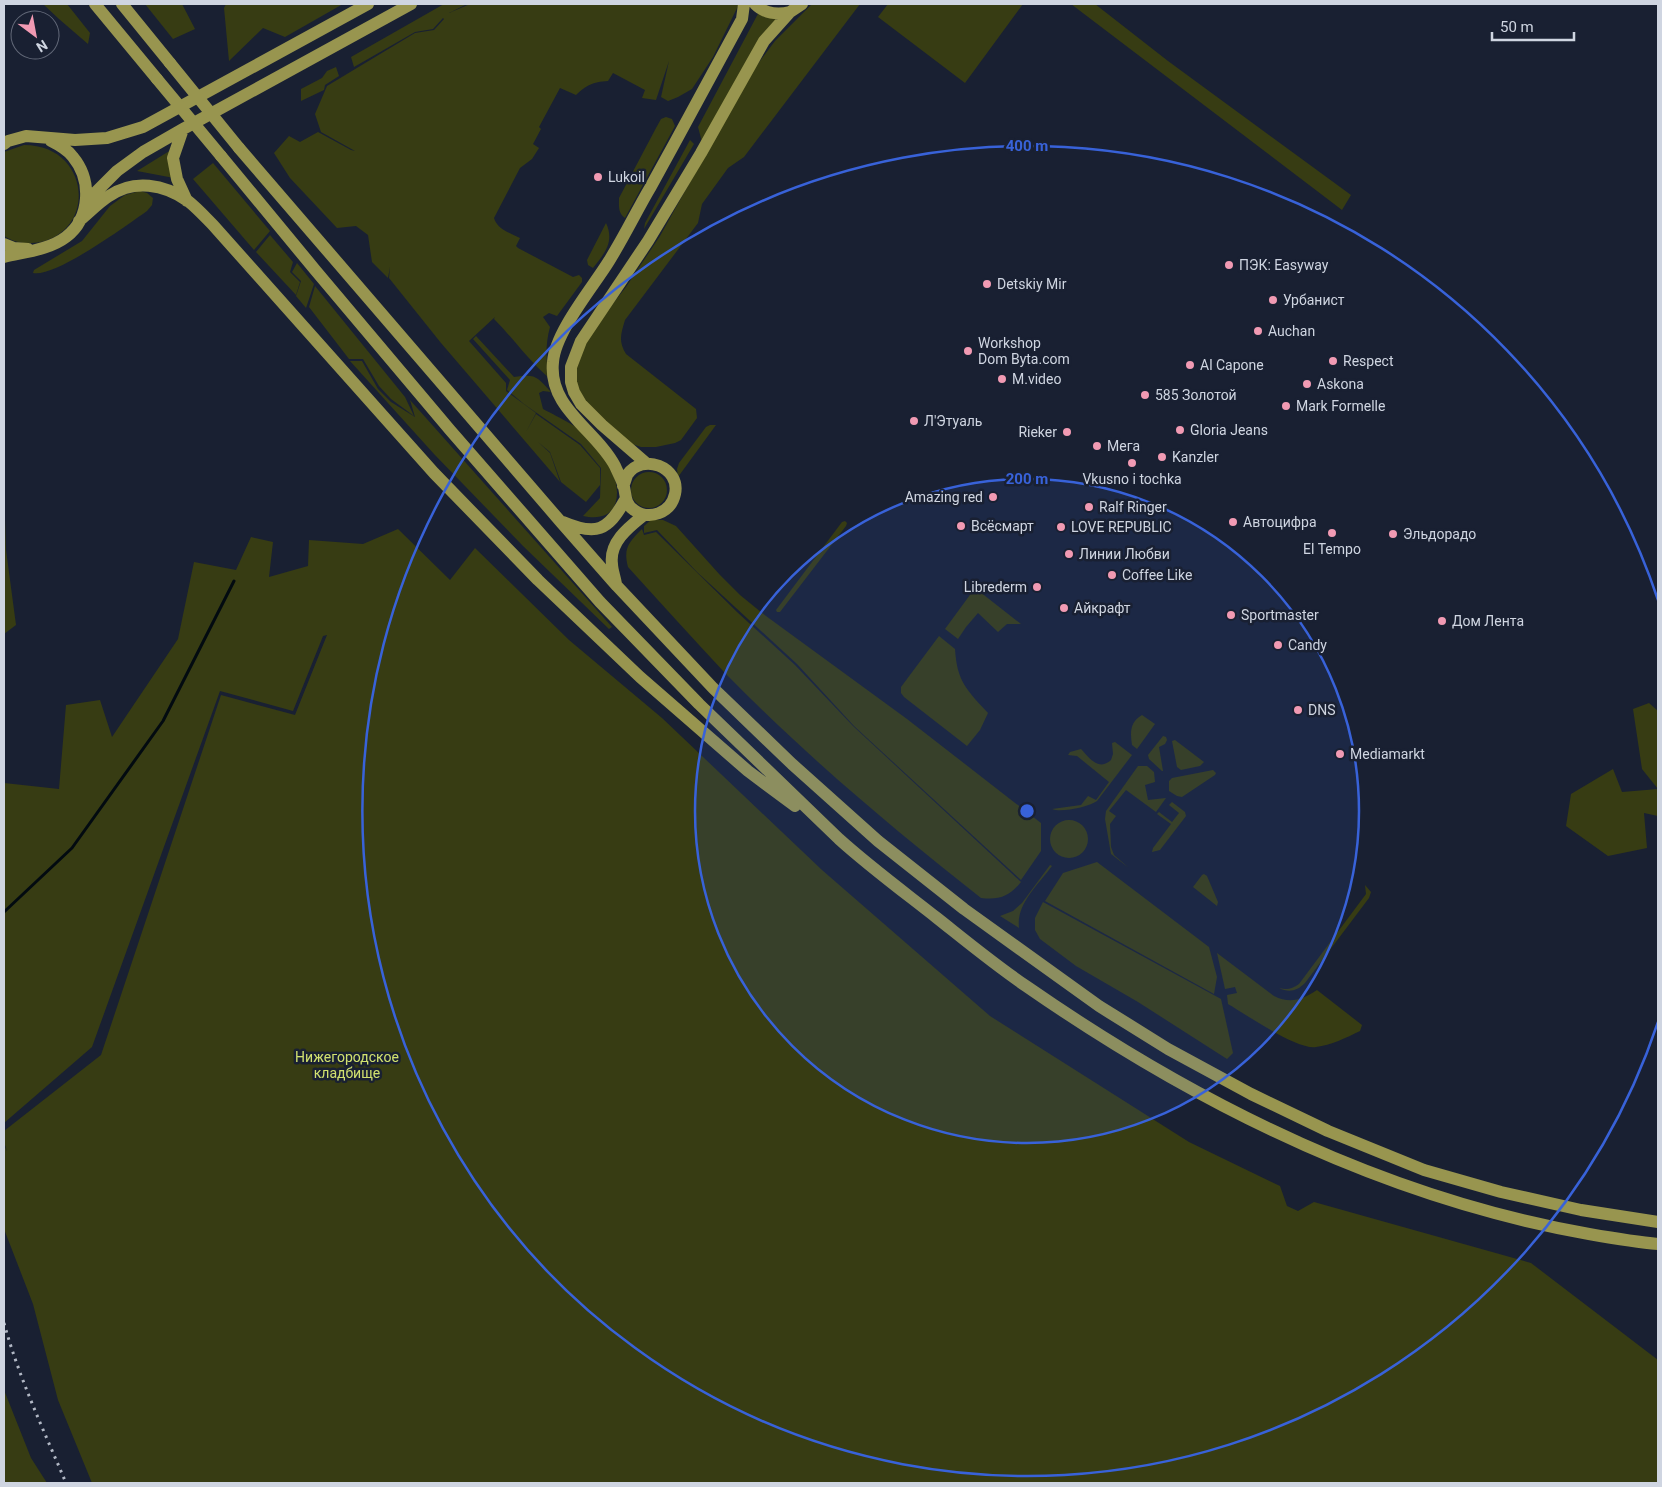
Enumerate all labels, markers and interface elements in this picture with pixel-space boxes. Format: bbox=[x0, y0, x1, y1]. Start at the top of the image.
north arrow bbox=[10, 10, 60, 60]
scale bar bbox=[1492, 10, 1574, 42]
text: 50 m bbox=[1500, 18, 1534, 36]
text: N bbox=[33, 37, 50, 55]
text: 400 m bbox=[1006, 137, 1048, 155]
place label: Lukoil bbox=[608, 169, 645, 185]
marker: Lukoil bbox=[592, 171, 604, 183]
place label: ПЭК: Easyway bbox=[1239, 257, 1329, 273]
marker: ПЭК: Easyway bbox=[1223, 259, 1235, 271]
place label: Detskiy Mir bbox=[997, 276, 1067, 292]
marker: Detskiy Mir bbox=[981, 278, 993, 290]
place label: Урбанист bbox=[1283, 292, 1345, 308]
marker: Урбанист bbox=[1267, 294, 1279, 306]
place label: Auchan bbox=[1268, 323, 1315, 339]
marker: Auchan bbox=[1252, 325, 1264, 337]
place label: Workshop Dom Byta.com bbox=[978, 335, 1070, 367]
marker: Workshop Dom Byta.com bbox=[962, 345, 974, 357]
place label: Respect bbox=[1343, 353, 1394, 369]
marker: Respect bbox=[1327, 355, 1339, 367]
place label: Al Capone bbox=[1200, 357, 1264, 373]
marker: Al Capone bbox=[1184, 359, 1196, 371]
place label: M.video bbox=[1012, 371, 1061, 387]
marker: M.video bbox=[996, 373, 1008, 385]
place label: Askona bbox=[1317, 376, 1364, 392]
marker: Askona bbox=[1301, 378, 1313, 390]
place label: 585 Золотой bbox=[1155, 387, 1237, 403]
marker: 585 Золотой bbox=[1139, 389, 1151, 401]
place label: Mark Formelle bbox=[1296, 398, 1385, 414]
marker: Mark Formelle bbox=[1280, 400, 1292, 412]
place label: Л'Этуаль bbox=[924, 413, 982, 429]
marker: Л'Этуаль bbox=[908, 415, 920, 427]
place label: Gloria Jeans bbox=[1190, 422, 1268, 438]
place label: Rieker bbox=[1018, 424, 1057, 440]
marker: Gloria Jeans bbox=[1174, 424, 1186, 436]
marker: Rieker bbox=[1061, 426, 1073, 438]
place label: Мега bbox=[1107, 438, 1140, 454]
marker: Мега bbox=[1091, 440, 1103, 452]
place label: Kanzler bbox=[1172, 449, 1219, 465]
marker: Kanzler bbox=[1156, 451, 1168, 463]
marker: Vkusno i tochka bbox=[1126, 457, 1138, 469]
text: 200 m bbox=[1006, 470, 1048, 488]
place label: Vkusno i tochka bbox=[1082, 471, 1182, 487]
place label: Amazing red bbox=[905, 489, 983, 505]
marker: Amazing red bbox=[987, 491, 999, 503]
place label: Ralf Ringer bbox=[1099, 499, 1167, 515]
marker: Ralf Ringer bbox=[1083, 501, 1095, 513]
place label: Автоцифра bbox=[1243, 514, 1317, 530]
marker: Автоцифра bbox=[1227, 516, 1239, 528]
place label: Всёсмарт bbox=[971, 518, 1034, 534]
place label: LOVE REPUBLIC bbox=[1071, 519, 1172, 535]
marker: Всёсмарт bbox=[955, 520, 967, 532]
marker: LOVE REPUBLIC bbox=[1055, 521, 1067, 533]
place label: Эльдорадо bbox=[1403, 526, 1476, 542]
marker: El Tempo bbox=[1326, 527, 1338, 539]
marker: Эльдорадо bbox=[1387, 528, 1399, 540]
place label: El Tempo bbox=[1303, 541, 1361, 557]
place label: Линии Любви bbox=[1079, 546, 1170, 562]
marker: Линии Любви bbox=[1063, 548, 1075, 560]
place label: Coffee Like bbox=[1122, 567, 1192, 583]
marker: Coffee Like bbox=[1106, 569, 1118, 581]
place label: Librederm bbox=[964, 579, 1027, 595]
marker: Librederm bbox=[1031, 581, 1043, 593]
place label: Айкрафт bbox=[1074, 600, 1131, 616]
marker: Айкрафт bbox=[1058, 602, 1070, 614]
place label: Sportmaster bbox=[1241, 607, 1319, 623]
marker: Sportmaster bbox=[1225, 609, 1237, 621]
place label: Дом Лента bbox=[1452, 613, 1524, 629]
marker: Дом Лента bbox=[1436, 615, 1448, 627]
place label: Candy bbox=[1288, 637, 1327, 653]
marker: Candy bbox=[1272, 639, 1284, 651]
place label: DNS bbox=[1308, 702, 1336, 718]
marker: DNS bbox=[1292, 704, 1304, 716]
place label: Mediamarkt bbox=[1350, 746, 1425, 762]
marker: Mediamarkt bbox=[1334, 748, 1346, 760]
centre of rings bbox=[1018, 802, 1036, 820]
park label: Нижегородское кладбище bbox=[295, 1049, 399, 1081]

